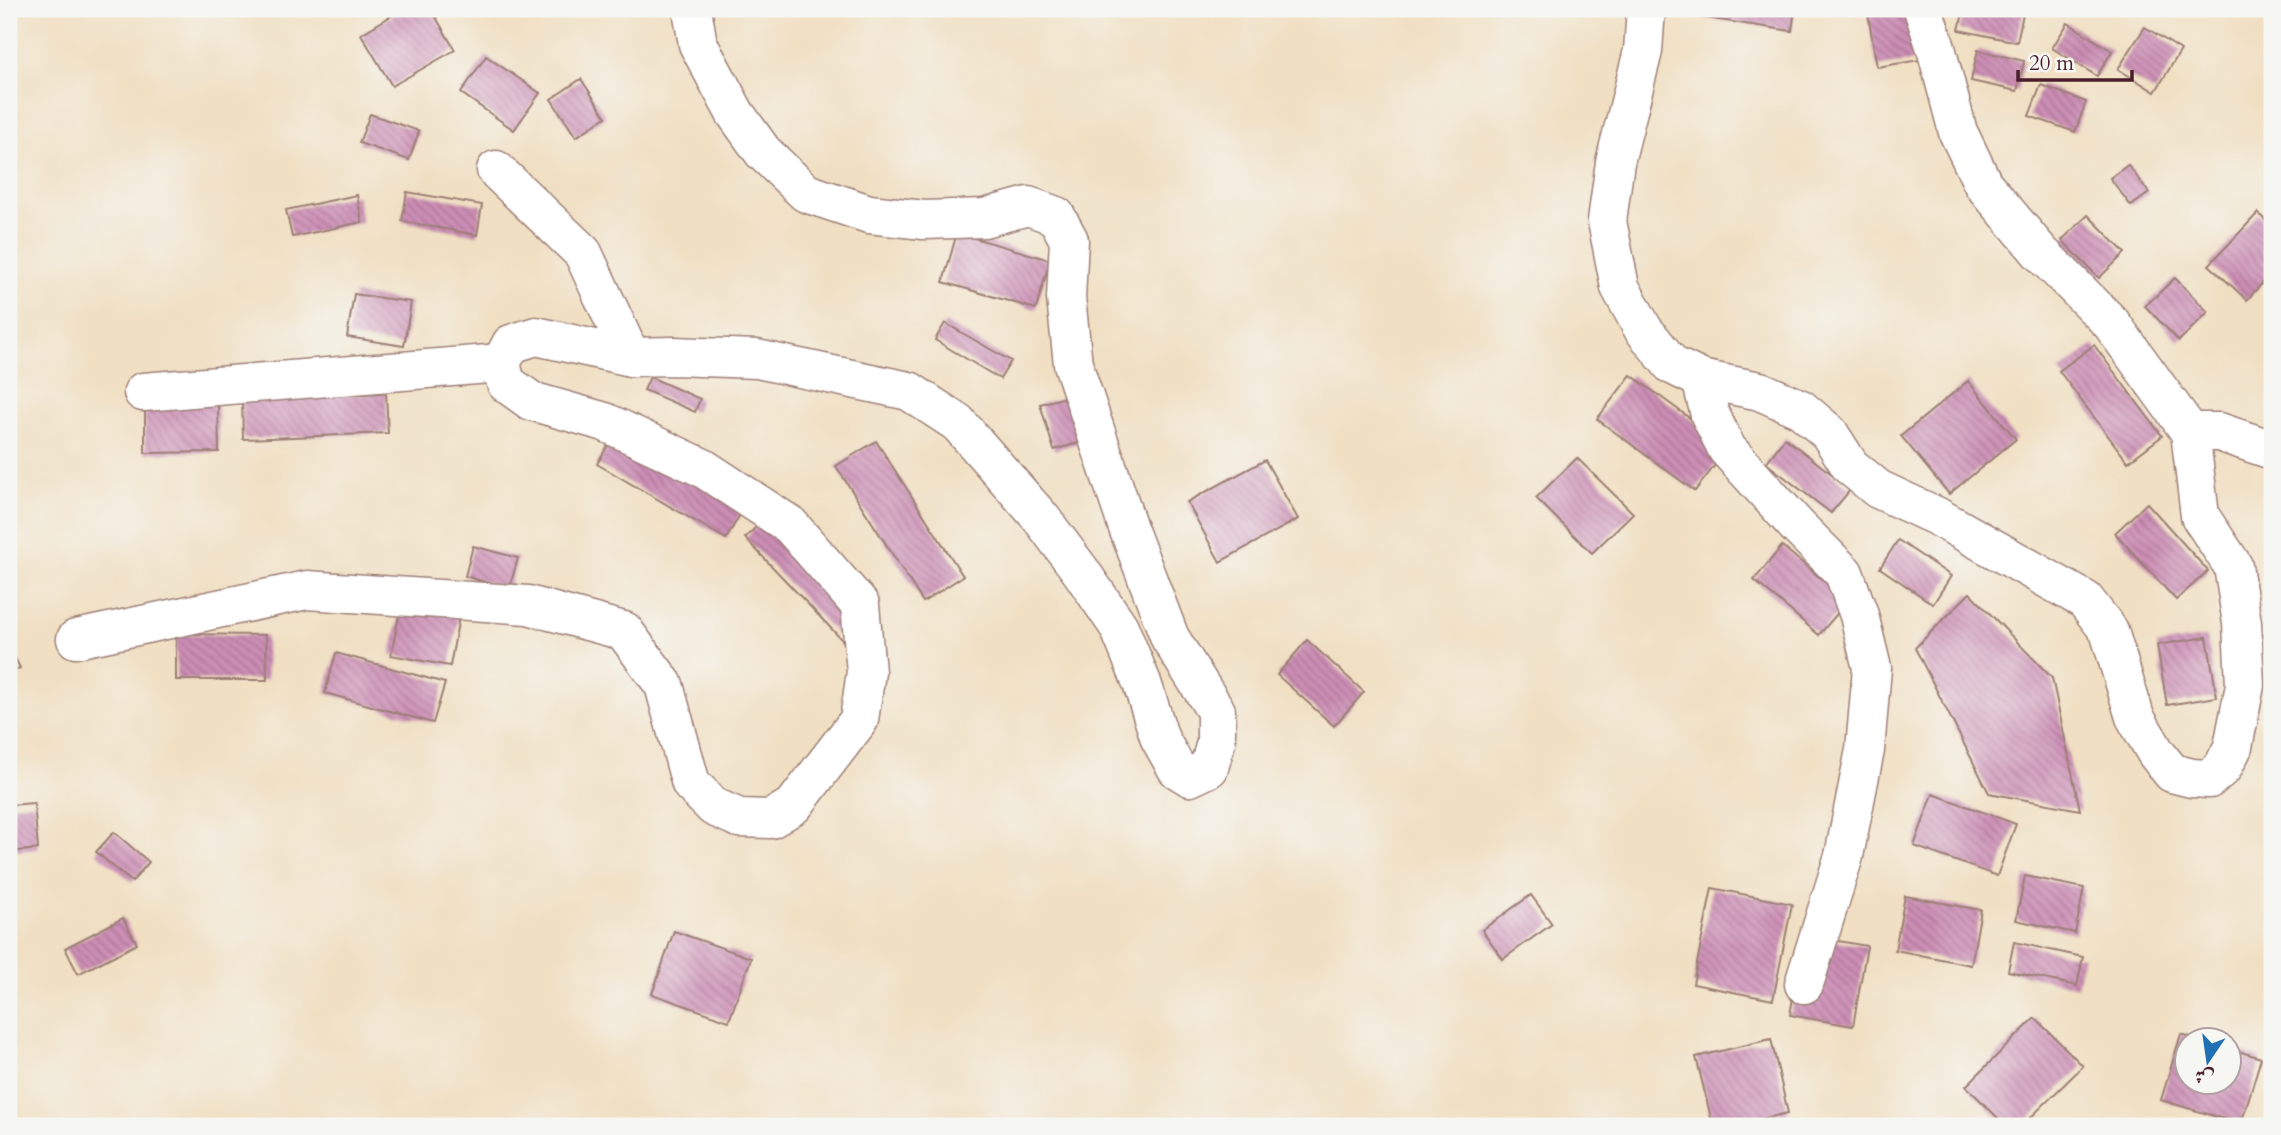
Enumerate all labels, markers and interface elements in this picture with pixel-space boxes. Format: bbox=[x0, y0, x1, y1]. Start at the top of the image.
scale bar bbox=[2018, 38, 2132, 82]
text: 20 m bbox=[2029, 49, 2074, 78]
north arrow bbox=[2172, 1026, 2242, 1096]
text: ش bbox=[2192, 1062, 2217, 1091]

